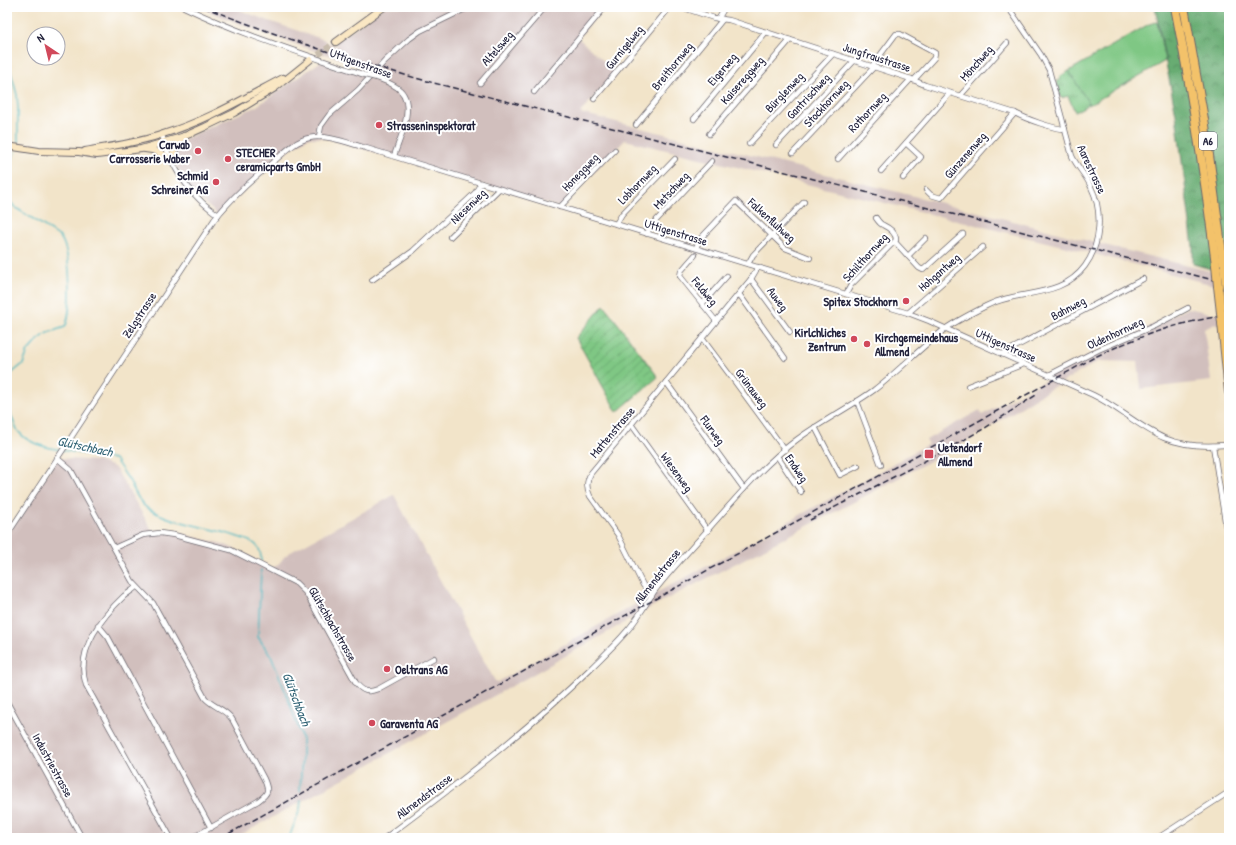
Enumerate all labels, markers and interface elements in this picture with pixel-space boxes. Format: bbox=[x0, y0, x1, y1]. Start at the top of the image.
street label: Gurnigelweg bbox=[601, 21, 647, 73]
north arrow bbox=[26, 26, 66, 66]
street label: Altelsweg bbox=[477, 27, 517, 69]
text: N bbox=[34, 30, 47, 45]
street label: Breithornweg bbox=[647, 38, 697, 94]
street label: Jungfraustrasse bbox=[841, 38, 913, 76]
street label: Mönchweg bbox=[956, 41, 996, 85]
street label: Uttigenstrasse bbox=[327, 44, 395, 82]
street label: Eigerweg bbox=[703, 49, 741, 89]
street label: Kaisereggweg bbox=[716, 52, 768, 108]
street label: Bürglenweg bbox=[761, 68, 807, 116]
street label: Gantrischweg bbox=[782, 69, 834, 123]
street label: Stockhornweg bbox=[799, 75, 853, 131]
street label: Rothornweg bbox=[844, 88, 890, 136]
place label: Strasseninspektorat bbox=[387, 117, 476, 135]
marker: Strasseninspektorat bbox=[374, 120, 384, 130]
street label: Günzenenweg bbox=[940, 128, 990, 182]
road number: A6 bbox=[1199, 132, 1217, 150]
place label: Carwab Carrosserie Waber bbox=[109, 136, 190, 167]
street label: Aarestrasse bbox=[1073, 142, 1111, 196]
place label: STECHER ceramicparts GmbH bbox=[236, 144, 321, 176]
marker: Carwab Carrosserie Waber bbox=[193, 146, 203, 156]
street label: Honeggweg bbox=[558, 149, 602, 195]
marker: STECHER ceramicparts GmbH bbox=[223, 154, 233, 164]
street label: Lobhornweg bbox=[614, 160, 660, 208]
place label: Schmid Schreiner AG bbox=[152, 167, 208, 198]
street label: Metschweg bbox=[649, 167, 693, 213]
marker: Schmid Schreiner AG bbox=[211, 177, 221, 187]
street label: Niesenweg bbox=[446, 184, 490, 228]
street label: Falkenfluhweg bbox=[744, 193, 800, 246]
street label: Uttigenstrasse bbox=[642, 214, 710, 250]
street label: Schilthornweg bbox=[838, 229, 892, 285]
street label: Hohgantweg bbox=[914, 249, 964, 295]
street label: Feldweg bbox=[687, 272, 722, 309]
street label: Auweg bbox=[763, 283, 793, 315]
street label: Zelgstrasse bbox=[118, 289, 160, 341]
street label: Bahnweg bbox=[1048, 292, 1088, 324]
place label: Spitex Stockhorn bbox=[824, 293, 899, 311]
marker: Spitex Stockhorn bbox=[901, 296, 911, 306]
street label: Oldenhornweg bbox=[1084, 313, 1146, 353]
place label: Kirlchliches Zentrum bbox=[795, 324, 846, 355]
street label: Uttigenstrasse bbox=[973, 324, 1039, 366]
place label: Kirchgemeindehaus Allmend bbox=[875, 329, 958, 360]
marker: Kirlchliches Zentrum bbox=[849, 334, 859, 344]
marker: Kirchgemeindehaus Allmend bbox=[862, 339, 872, 349]
street label: Grünauweg bbox=[731, 365, 773, 411]
street label: Mattenstrasse bbox=[585, 402, 639, 461]
street label: Flurweg bbox=[696, 411, 730, 448]
water label: Glütschbach bbox=[56, 431, 116, 461]
place label: Uetendorf Allmend bbox=[938, 439, 983, 470]
marker: Uetendorf Allmend bbox=[923, 448, 935, 460]
street label: Wiesenweg bbox=[657, 449, 697, 495]
street label: Endweg bbox=[781, 450, 813, 486]
street label: Allmendstrasse bbox=[630, 545, 684, 607]
street label: Glütschbachstrasse bbox=[305, 584, 361, 665]
place label: Oeltrans AG bbox=[395, 661, 448, 678]
marker: Oeltrans AG bbox=[382, 664, 392, 674]
water label: Glütschbach bbox=[279, 670, 316, 730]
place label: Garaventa AG bbox=[380, 715, 438, 732]
marker: Garaventa AG bbox=[367, 718, 377, 728]
street label: Industriestrasse bbox=[28, 730, 78, 800]
street label: Allmendstrasse bbox=[392, 769, 456, 823]

